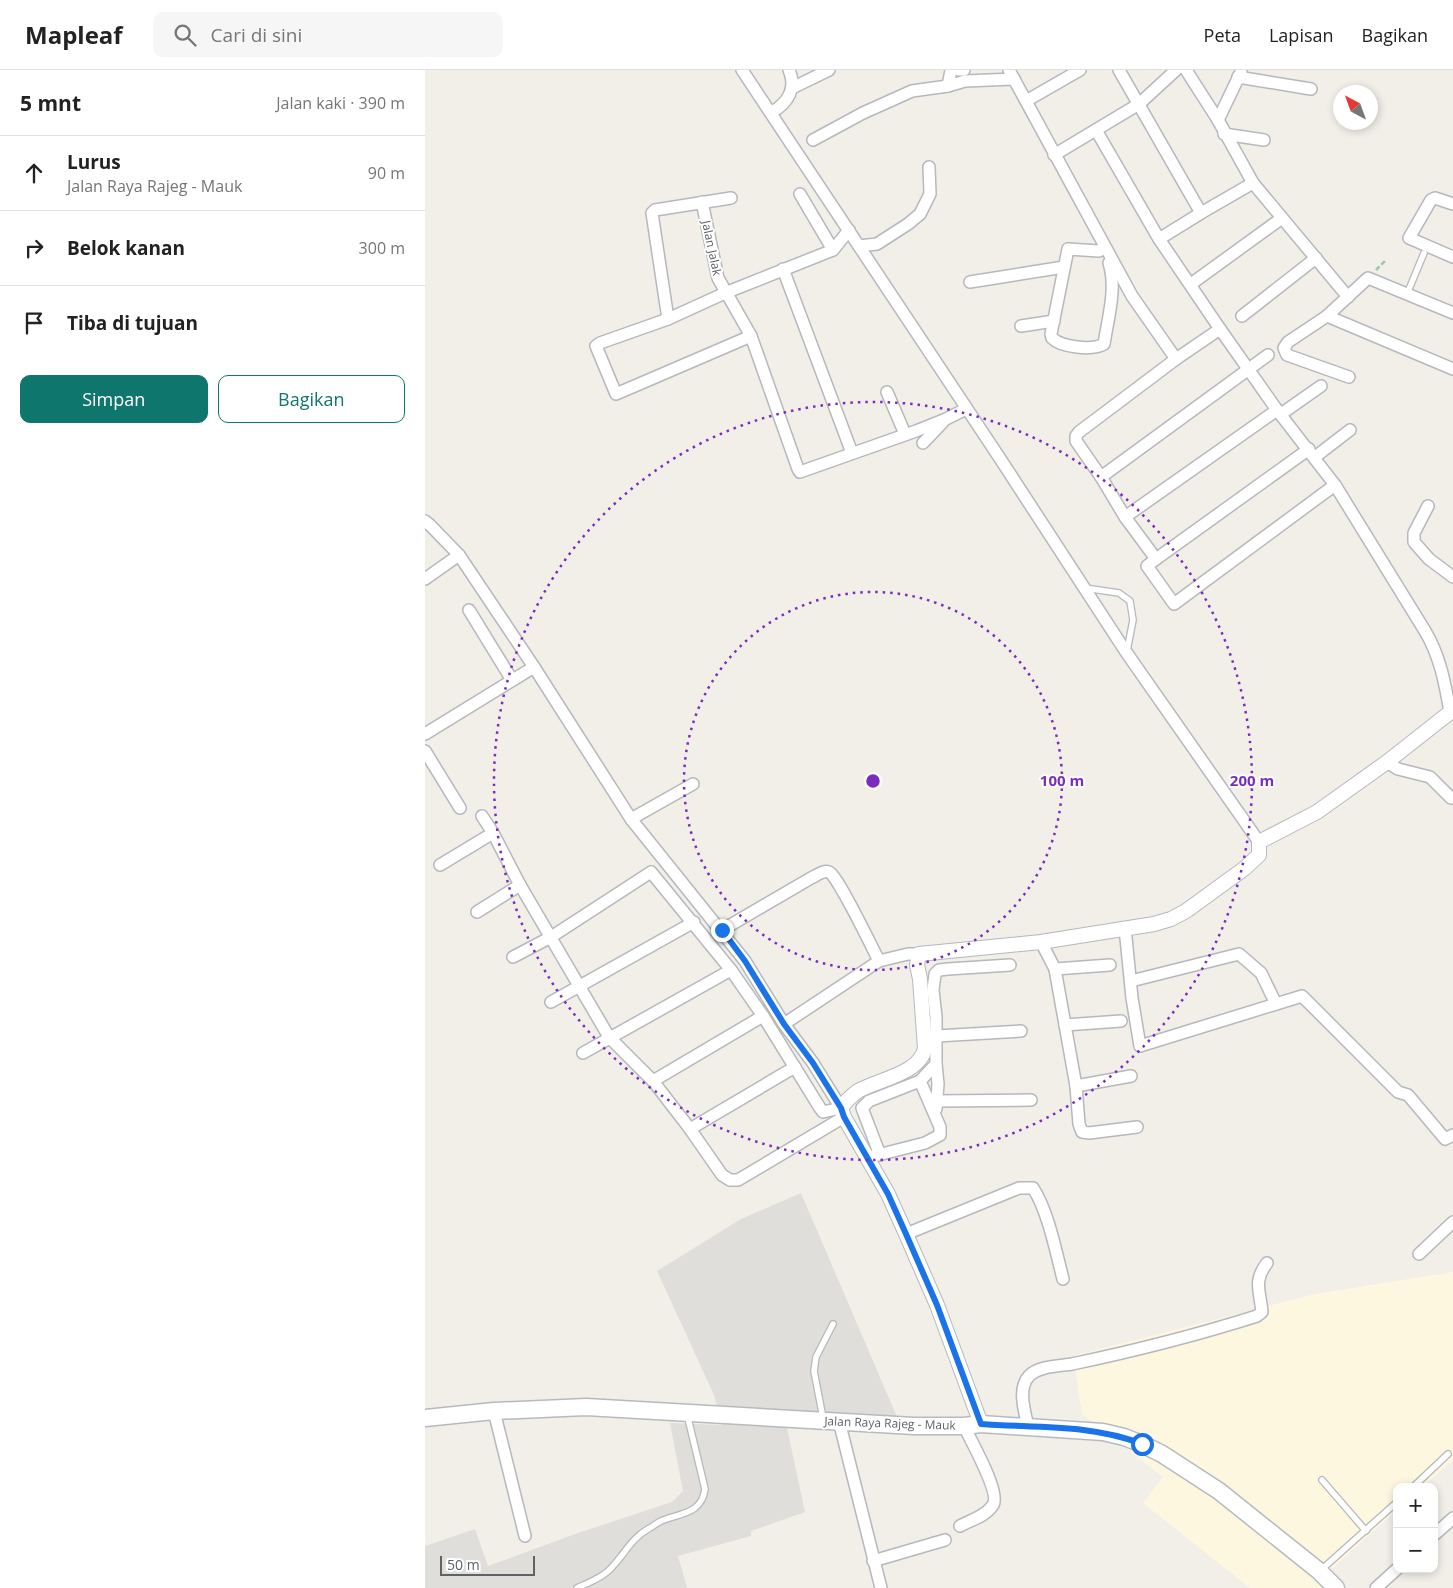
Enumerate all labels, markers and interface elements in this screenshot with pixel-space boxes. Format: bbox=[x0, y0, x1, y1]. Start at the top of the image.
search box bbox=[153, 12, 503, 57]
text: Mapleaf bbox=[25, 18, 123, 51]
icon: search bbox=[171, 21, 199, 49]
text: Cari di sini bbox=[211, 22, 302, 48]
text: Peta bbox=[1204, 23, 1241, 47]
text: Lapisan bbox=[1269, 23, 1334, 47]
text: Bagikan bbox=[1362, 23, 1428, 47]
north arrow bbox=[1333, 85, 1378, 130]
text: 5 mnt bbox=[20, 89, 81, 117]
text: Jalan kaki · 390 m bbox=[276, 92, 405, 114]
text: Lurus bbox=[67, 149, 121, 175]
icon: ahead bbox=[20, 159, 48, 187]
text: 90 m bbox=[368, 162, 405, 184]
text: Jalan Raya Rajeg - Mauk bbox=[67, 175, 242, 197]
street label: Jalan Jalak bbox=[698, 218, 726, 278]
icon: right bbox=[20, 234, 48, 262]
text: Belok kanan bbox=[67, 235, 185, 261]
text: 300 m bbox=[359, 237, 405, 259]
icon: arrive bbox=[20, 309, 48, 337]
text: Tiba di tujuan bbox=[67, 310, 198, 336]
button: Simpan bbox=[20, 375, 208, 423]
button: Bagikan bbox=[218, 375, 405, 423]
text: 100 m bbox=[1040, 770, 1084, 790]
text: 200 m bbox=[1230, 770, 1274, 790]
centre of rings bbox=[864, 772, 882, 790]
route end bbox=[711, 919, 734, 942]
street label: Jalan Raya Rajeg - Mauk bbox=[823, 1412, 957, 1434]
route start bbox=[1131, 1433, 1154, 1456]
map controls bbox=[1393, 1483, 1438, 1573]
button: + bbox=[1393, 1483, 1438, 1528]
button: − bbox=[1393, 1528, 1438, 1573]
scale bar bbox=[440, 1553, 535, 1576]
text: 50 m bbox=[447, 1555, 480, 1574]

